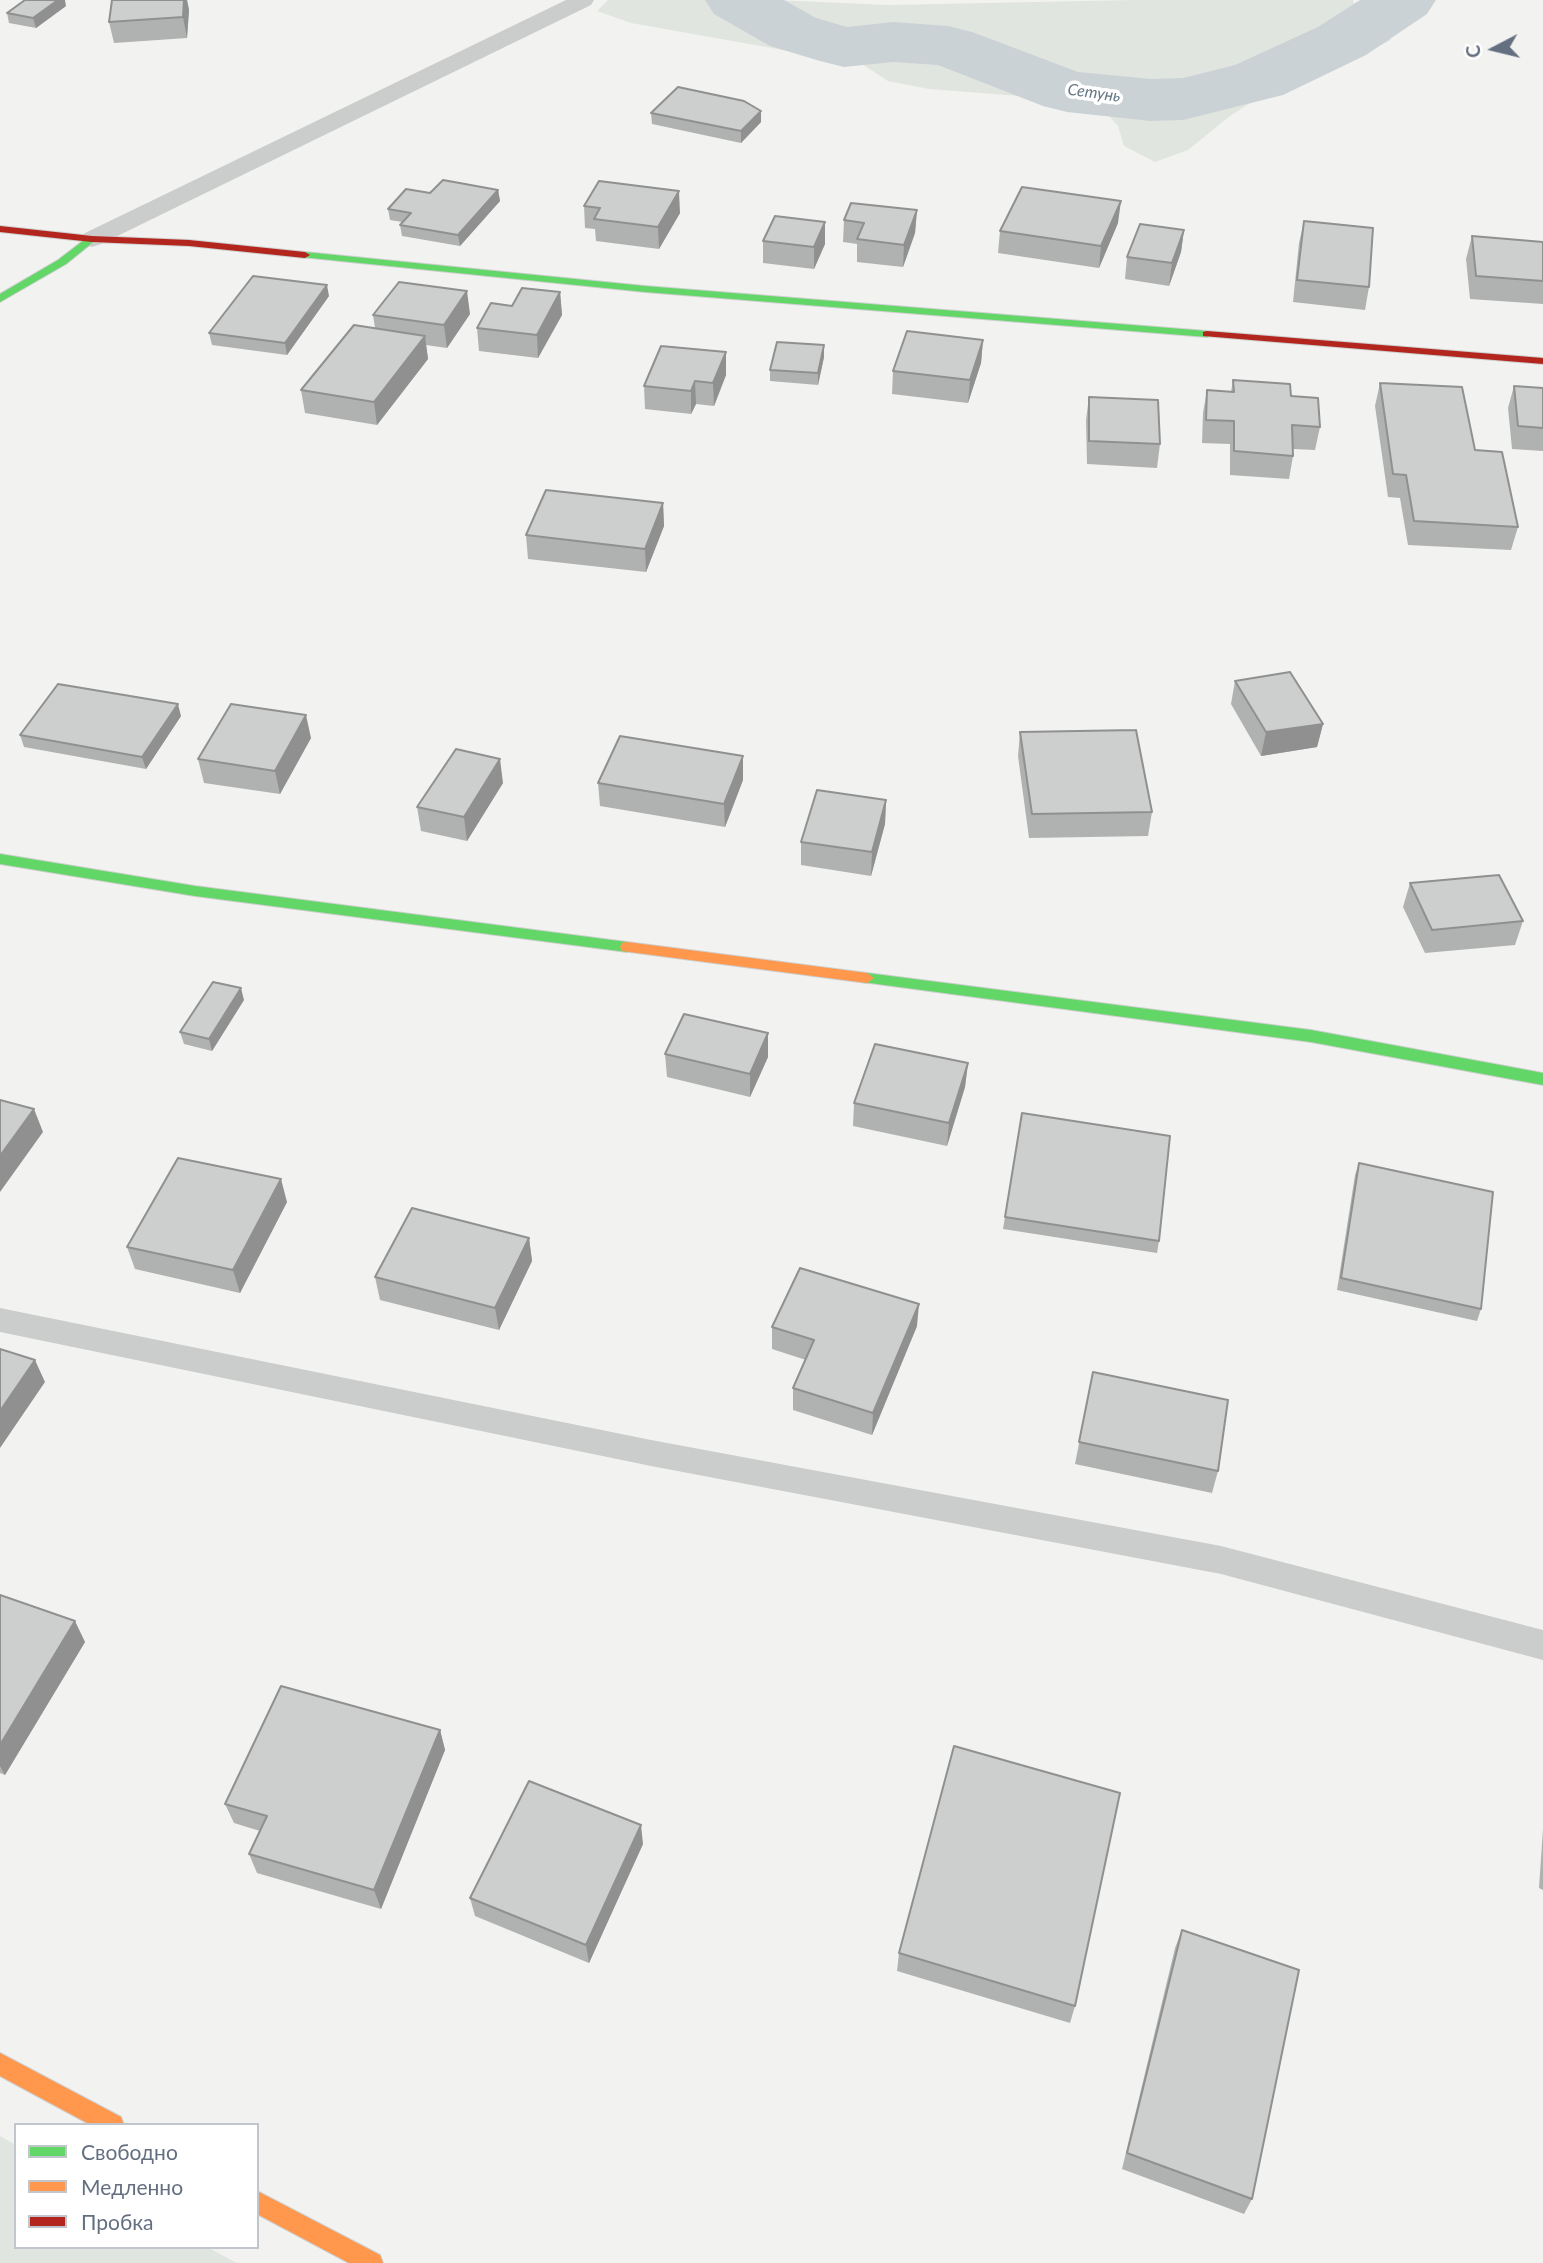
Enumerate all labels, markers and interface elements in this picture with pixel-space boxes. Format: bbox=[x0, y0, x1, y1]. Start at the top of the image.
north arrow bbox=[1459, 14, 1529, 84]
text: С bbox=[1460, 44, 1485, 59]
water label: Сетунь bbox=[1066, 80, 1122, 106]
legend bbox=[14, 2123, 259, 2249]
text: Свободно bbox=[81, 2139, 178, 2164]
text: Медленно bbox=[81, 2174, 183, 2199]
text: Пробка bbox=[81, 2209, 154, 2234]

